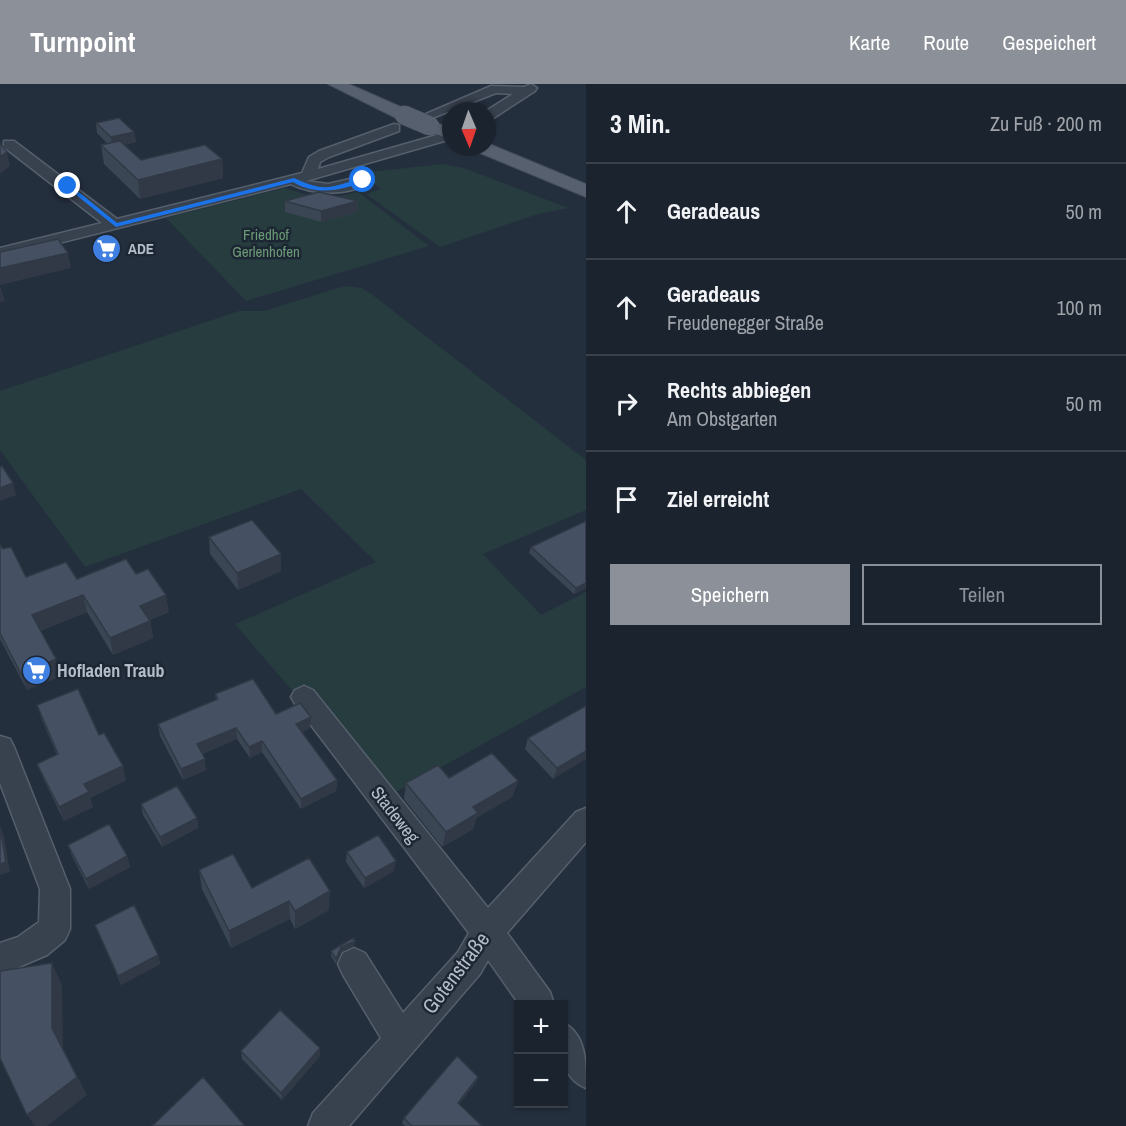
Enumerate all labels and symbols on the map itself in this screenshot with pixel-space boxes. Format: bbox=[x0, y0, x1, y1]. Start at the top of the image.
north arrow bbox=[442, 102, 496, 156]
route start bbox=[349, 166, 375, 192]
route end bbox=[54, 172, 80, 198]
park label: Friedhof Gerlenhofen bbox=[232, 224, 300, 262]
supermarket icon: ADE bbox=[91, 233, 123, 265]
place label: ADE bbox=[128, 238, 154, 259]
supermarket icon: Hofladen Traub bbox=[20, 655, 52, 687]
place label: Hofladen Traub bbox=[57, 658, 164, 683]
street label: Stadeweg bbox=[365, 781, 426, 849]
street label: Gotenstraße bbox=[415, 926, 496, 1020]

